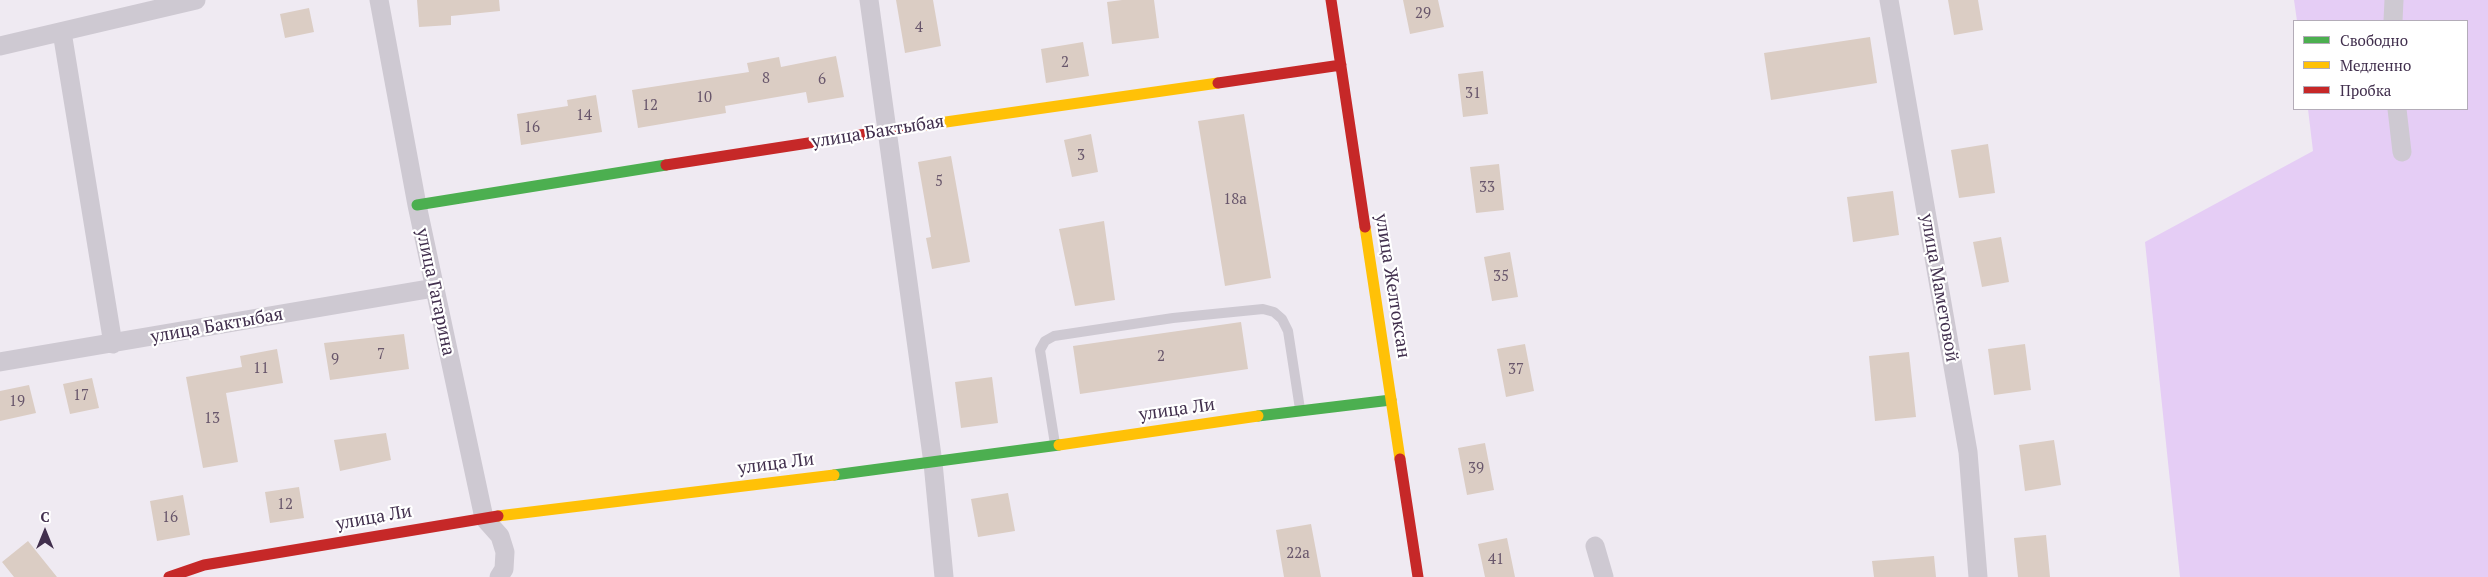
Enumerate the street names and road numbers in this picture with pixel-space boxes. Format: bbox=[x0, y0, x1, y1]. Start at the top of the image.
street label: улица Бактыбая bbox=[810, 111, 946, 153]
street label: улица Желтоксан bbox=[1370, 212, 1414, 360]
street label: улица Маметовой bbox=[1915, 212, 1963, 364]
street label: улица Гагарина bbox=[411, 226, 459, 358]
street label: улица Бактыбая bbox=[149, 304, 285, 348]
street label: улица Ли bbox=[1137, 394, 1217, 426]
street label: улица Ли bbox=[737, 449, 815, 479]
street label: улица Ли bbox=[334, 501, 414, 535]

